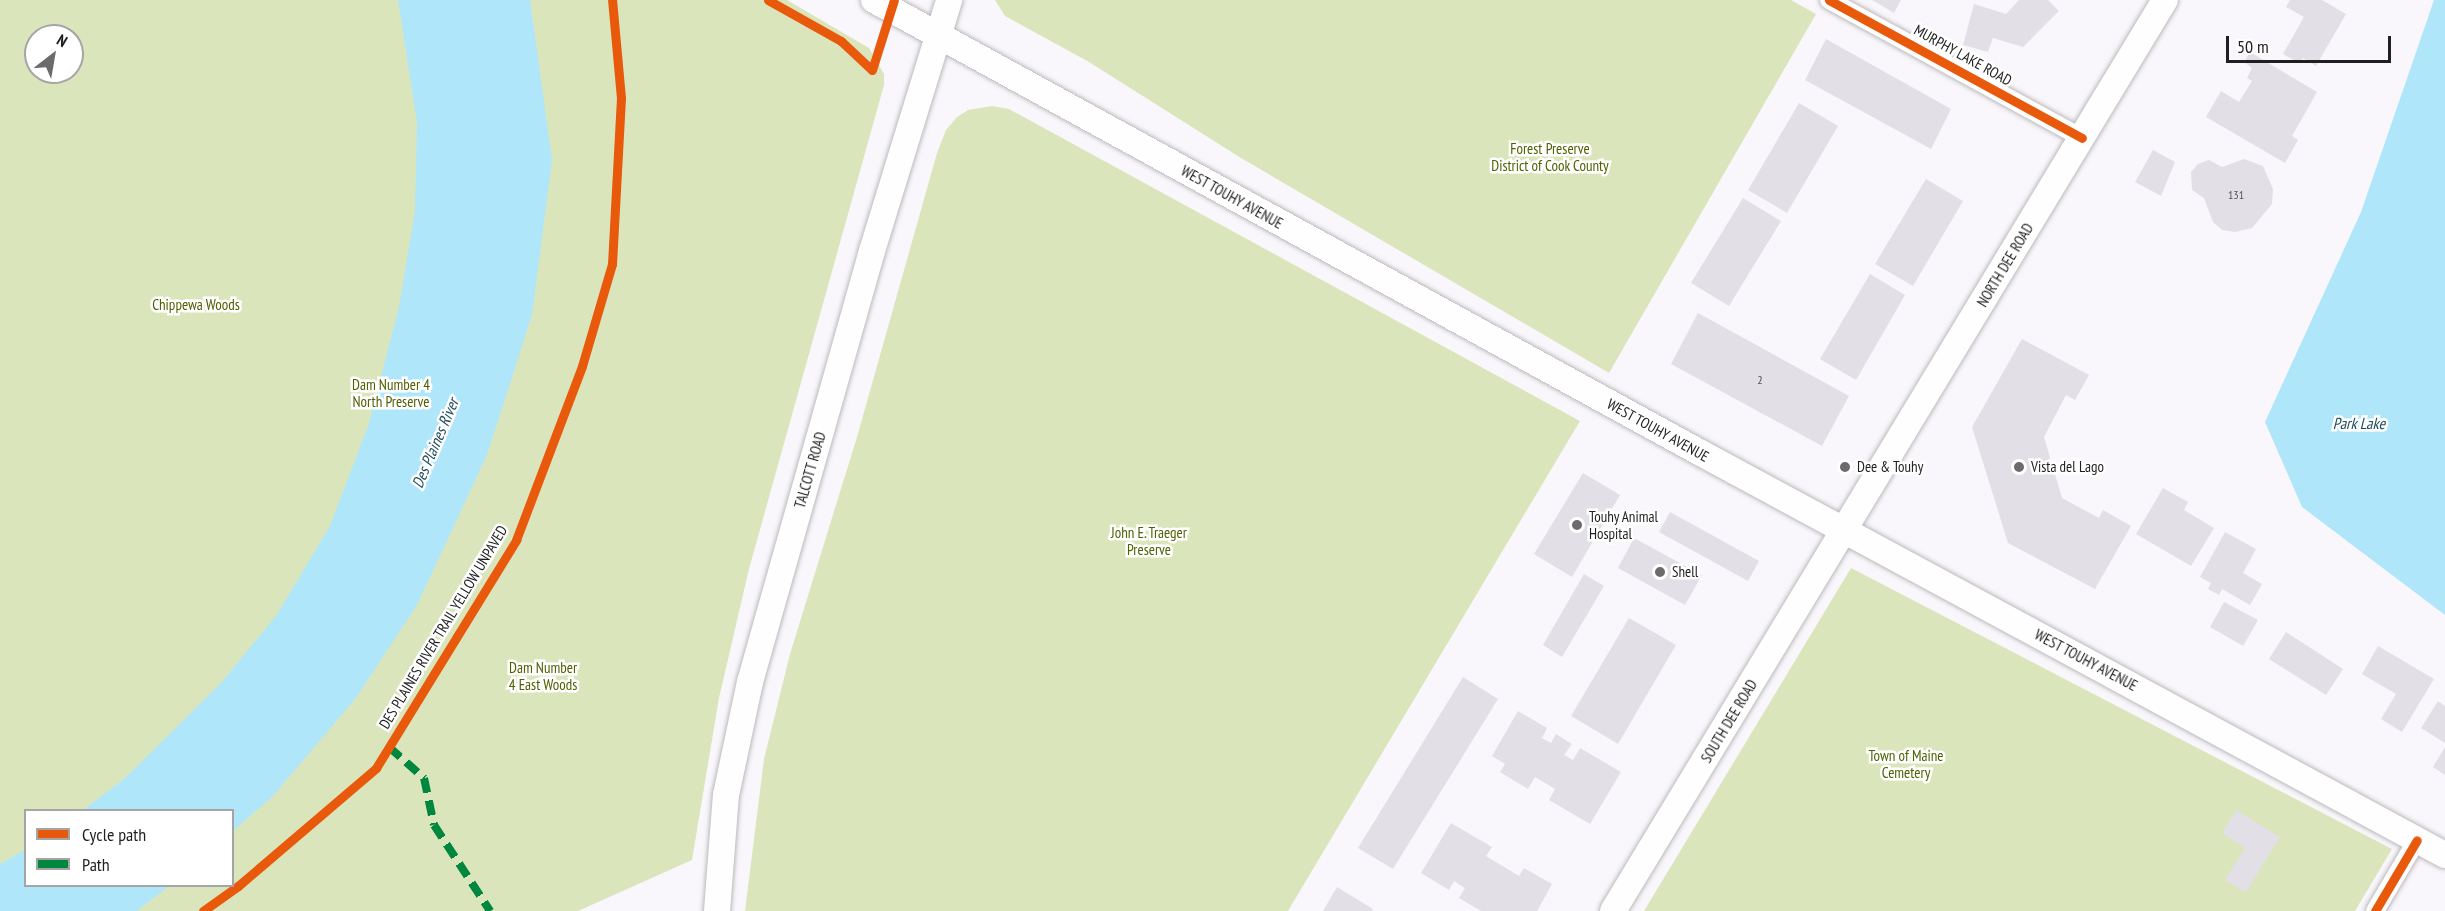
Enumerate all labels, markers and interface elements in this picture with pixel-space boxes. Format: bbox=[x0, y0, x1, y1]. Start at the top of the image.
street label: MURPHY LAKE ROAD bbox=[1911, 21, 2015, 89]
north arrow bbox=[24, 24, 84, 84]
scale bar bbox=[2229, 24, 2394, 62]
text: N bbox=[53, 29, 71, 51]
text: 50 m bbox=[2237, 35, 2269, 58]
park label: Forest Preserve District of Cook County bbox=[1491, 139, 1609, 174]
street label: WEST TOUHY AVENUE bbox=[1177, 161, 1287, 233]
house number: 131 bbox=[2228, 188, 2244, 202]
street label: NORTH DEE ROAD bbox=[1973, 220, 2037, 310]
park label: Chippewa Woods bbox=[152, 296, 240, 314]
house number: 2 bbox=[1757, 373, 1763, 387]
park label: Dam Number 4 North Preserve bbox=[352, 375, 430, 410]
street label: WEST TOUHY AVENUE bbox=[1603, 394, 1713, 466]
water label: Des Plaines River bbox=[408, 395, 462, 491]
water label: Park Lake bbox=[2333, 413, 2385, 433]
street label: TALCOTT ROAD bbox=[790, 429, 830, 511]
place label: Dee & Touhy bbox=[1857, 458, 1924, 476]
place label: Vista del Lago bbox=[2031, 458, 2104, 476]
marker: Dee & Touhy bbox=[1838, 460, 1852, 474]
marker: Vista del Lago bbox=[2012, 460, 2026, 474]
place label: Touhy Animal Hospital bbox=[1589, 507, 1659, 542]
marker: Touhy Animal Hospital bbox=[1570, 518, 1584, 532]
street label: DES PLAINES RIVER TRAIL YELLOW UNPAVED bbox=[375, 521, 511, 733]
park label: John E. Traeger Preserve bbox=[1110, 523, 1188, 558]
place label: Shell bbox=[1672, 563, 1698, 581]
marker: Shell bbox=[1653, 565, 1667, 579]
street label: WEST TOUHY AVENUE bbox=[2031, 625, 2141, 695]
park label: Dam Number 4 East Woods bbox=[509, 658, 577, 693]
street label: SOUTH DEE ROAD bbox=[1697, 676, 1761, 766]
park label: Town of Maine Cemetery bbox=[1868, 746, 1944, 781]
legend bbox=[24, 809, 234, 887]
text: Cycle path bbox=[82, 823, 146, 846]
text: Path bbox=[82, 853, 110, 876]

